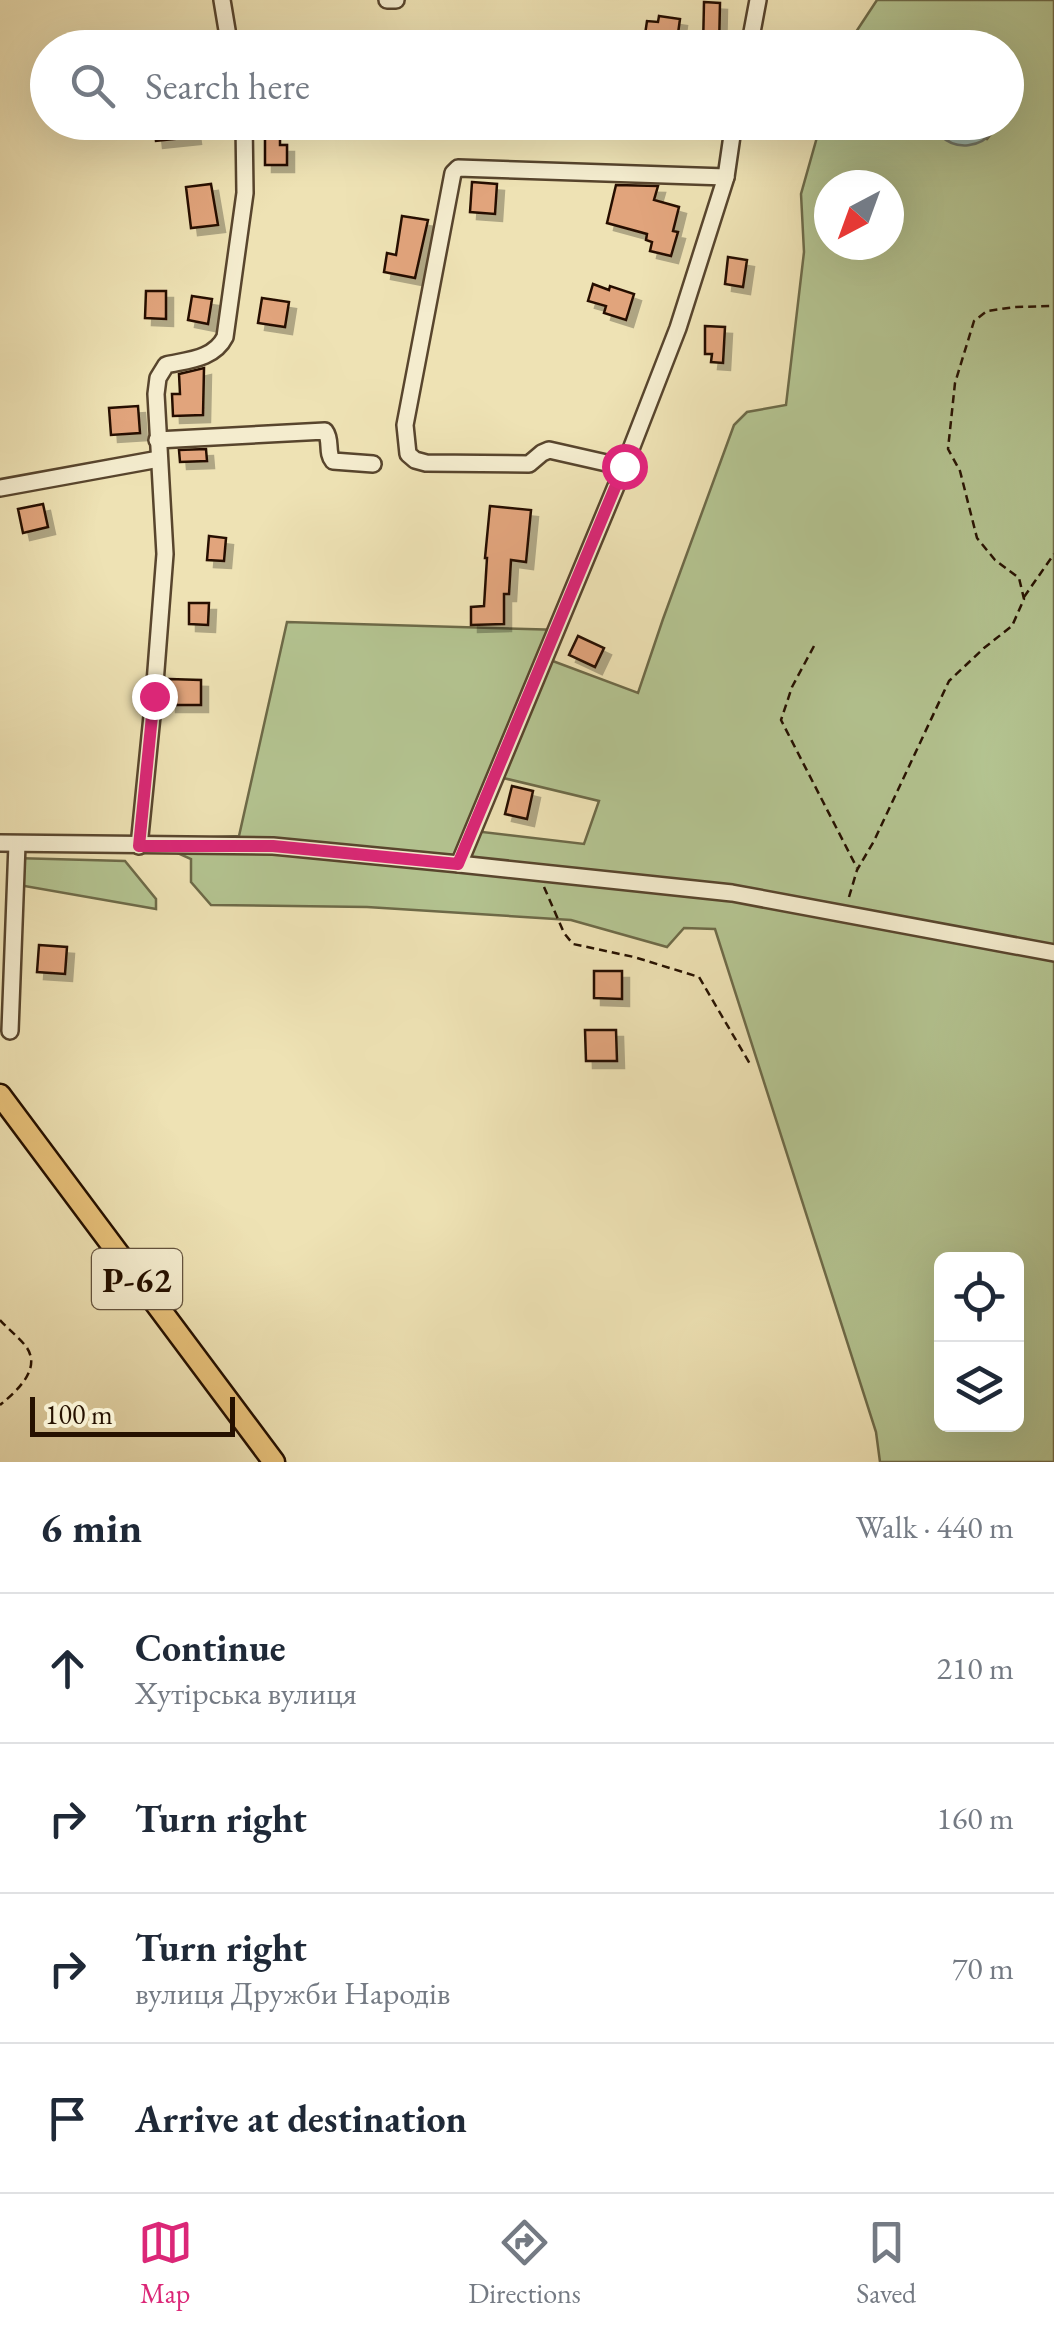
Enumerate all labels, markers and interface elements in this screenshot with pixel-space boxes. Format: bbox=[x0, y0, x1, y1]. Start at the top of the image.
search box bbox=[30, 30, 1024, 140]
icon: search bbox=[65, 58, 120, 113]
text: Search here bbox=[145, 61, 310, 110]
north arrow bbox=[814, 170, 904, 260]
route start bbox=[602, 444, 648, 490]
route end bbox=[132, 674, 178, 720]
road number: Р-62 bbox=[92, 1249, 182, 1309]
map controls bbox=[934, 1252, 1024, 1432]
button: locate bbox=[934, 1252, 1024, 1342]
button: layers bbox=[934, 1342, 1024, 1432]
scale bar bbox=[30, 1392, 235, 1436]
text: 100 m bbox=[45, 1396, 113, 1432]
text: 6 min bbox=[40, 1500, 142, 1555]
text: Walk · 440 m bbox=[856, 1506, 1014, 1548]
text: Continue bbox=[135, 1623, 286, 1672]
icon: ahead bbox=[40, 1641, 95, 1696]
text: 210 m bbox=[937, 1647, 1014, 1689]
text: Хутірська вулиця bbox=[135, 1672, 357, 1714]
icon: right bbox=[40, 1791, 95, 1846]
text: Turn right bbox=[135, 1794, 307, 1843]
text: 160 m bbox=[937, 1797, 1014, 1839]
text: Turn right bbox=[135, 1923, 307, 1972]
icon: right bbox=[40, 1941, 95, 1996]
text: 70 m bbox=[952, 1947, 1014, 1989]
text: вулиця Дружби Народів bbox=[135, 1972, 450, 2014]
icon: arrive bbox=[40, 2091, 95, 2146]
text: Arrive at destination bbox=[135, 2094, 467, 2143]
tab: Map bbox=[138, 2215, 193, 2311]
tab: Directions bbox=[468, 2215, 581, 2311]
tab: Saved bbox=[856, 2215, 916, 2311]

